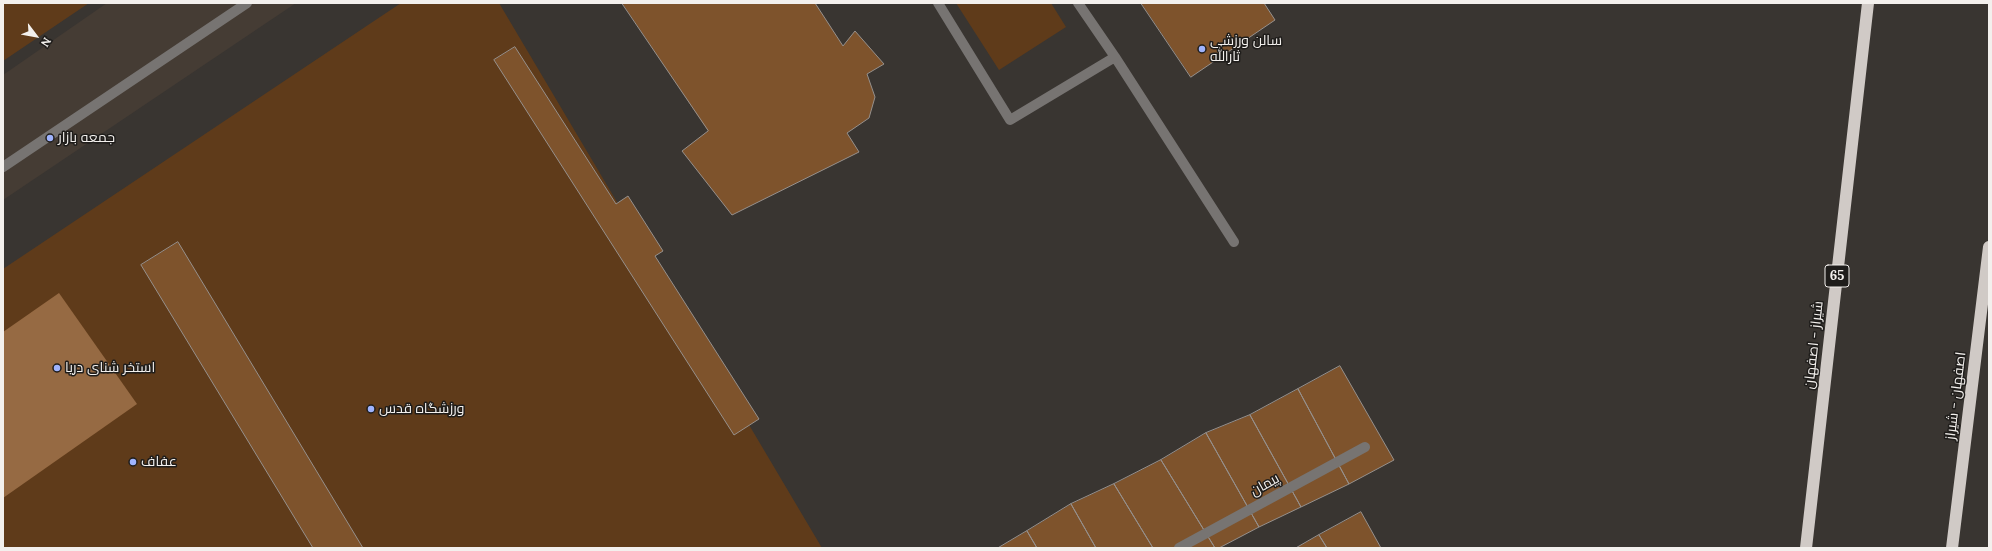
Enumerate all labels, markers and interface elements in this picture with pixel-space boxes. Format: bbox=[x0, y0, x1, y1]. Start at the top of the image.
north arrow bbox=[16, 16, 56, 56]
place label: سالن ورزشی ثارالله bbox=[1210, 33, 1282, 66]
text: N bbox=[38, 35, 54, 50]
marker: سالن ورزشی ثارالله bbox=[1197, 44, 1207, 54]
place label: جمعه بازار bbox=[58, 130, 115, 146]
marker: جمعه بازار bbox=[45, 133, 55, 143]
road number: 65 bbox=[1825, 265, 1849, 287]
street label: شیراز - اصفهان bbox=[1801, 300, 1827, 390]
street label: اصفهان - شیراز bbox=[1942, 351, 1970, 441]
place label: استخر شنای دریا bbox=[65, 360, 155, 376]
marker: استخر شنای دریا bbox=[52, 363, 62, 373]
place label: ورزشگاه قدس bbox=[379, 401, 464, 417]
marker: ورزشگاه قدس bbox=[366, 404, 376, 414]
place label: عفاف bbox=[141, 454, 177, 470]
marker: عفاف bbox=[128, 457, 138, 467]
street label: پیمان bbox=[1247, 470, 1283, 500]

